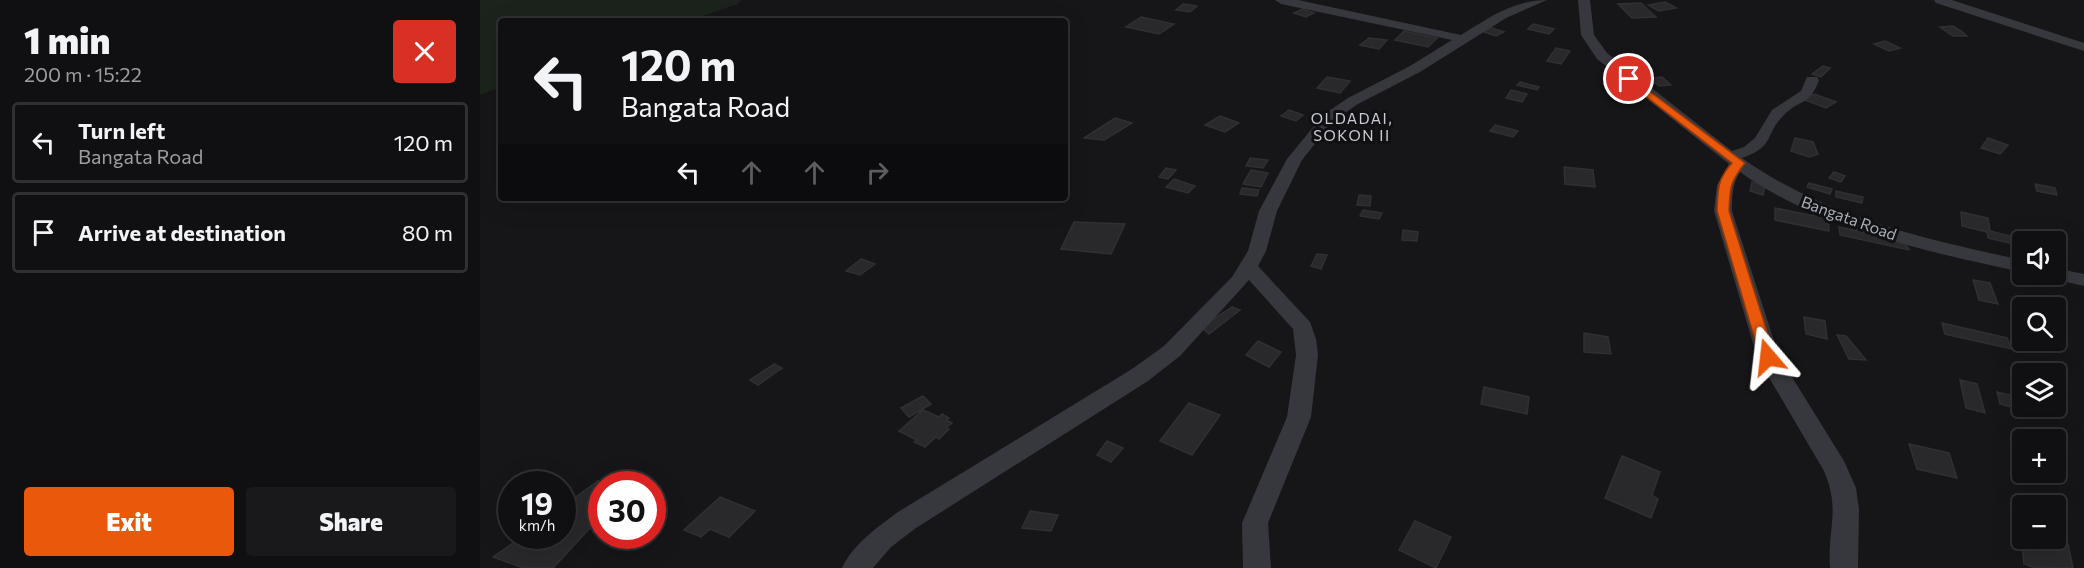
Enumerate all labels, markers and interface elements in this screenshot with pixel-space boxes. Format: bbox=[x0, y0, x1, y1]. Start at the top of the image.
text: 1 min bbox=[24, 17, 110, 61]
button: close bbox=[393, 20, 456, 83]
text: 120 m bbox=[621, 38, 736, 90]
icon: left bbox=[522, 42, 600, 120]
pin bbox=[1603, 53, 1654, 104]
text: 200 m · 15:22 bbox=[24, 62, 142, 86]
icon: arrive bbox=[1612, 62, 1645, 95]
text: Bangata Road bbox=[621, 90, 790, 123]
district label: OLDADAI, SOKON II bbox=[1311, 109, 1393, 144]
text: Turn left bbox=[78, 117, 165, 144]
icon: left bbox=[27, 126, 60, 159]
text: 120 m bbox=[394, 129, 453, 156]
text: Bangata Road bbox=[78, 144, 203, 168]
icon: left bbox=[672, 156, 705, 189]
icon: ahead bbox=[735, 156, 768, 189]
icon: ahead bbox=[798, 156, 831, 189]
icon: right bbox=[861, 156, 894, 189]
street label: Bangata Road bbox=[1799, 191, 1899, 244]
icon: arrive bbox=[27, 216, 60, 249]
text: Arrive at destination bbox=[78, 219, 286, 246]
text: 80 m bbox=[402, 219, 453, 246]
map controls bbox=[2012, 231, 2066, 549]
button: sound bbox=[2012, 231, 2066, 285]
button: search bbox=[2012, 297, 2066, 351]
position arrow bbox=[1736, 325, 1800, 389]
button: layers bbox=[2012, 363, 2066, 417]
button: + bbox=[2012, 429, 2066, 483]
speed limit sign: 30 bbox=[588, 471, 666, 549]
text: 19 bbox=[521, 484, 553, 521]
button: Exit bbox=[24, 487, 234, 556]
button: Share bbox=[246, 487, 456, 556]
button: − bbox=[2012, 495, 2066, 549]
text: km/h bbox=[519, 516, 555, 534]

